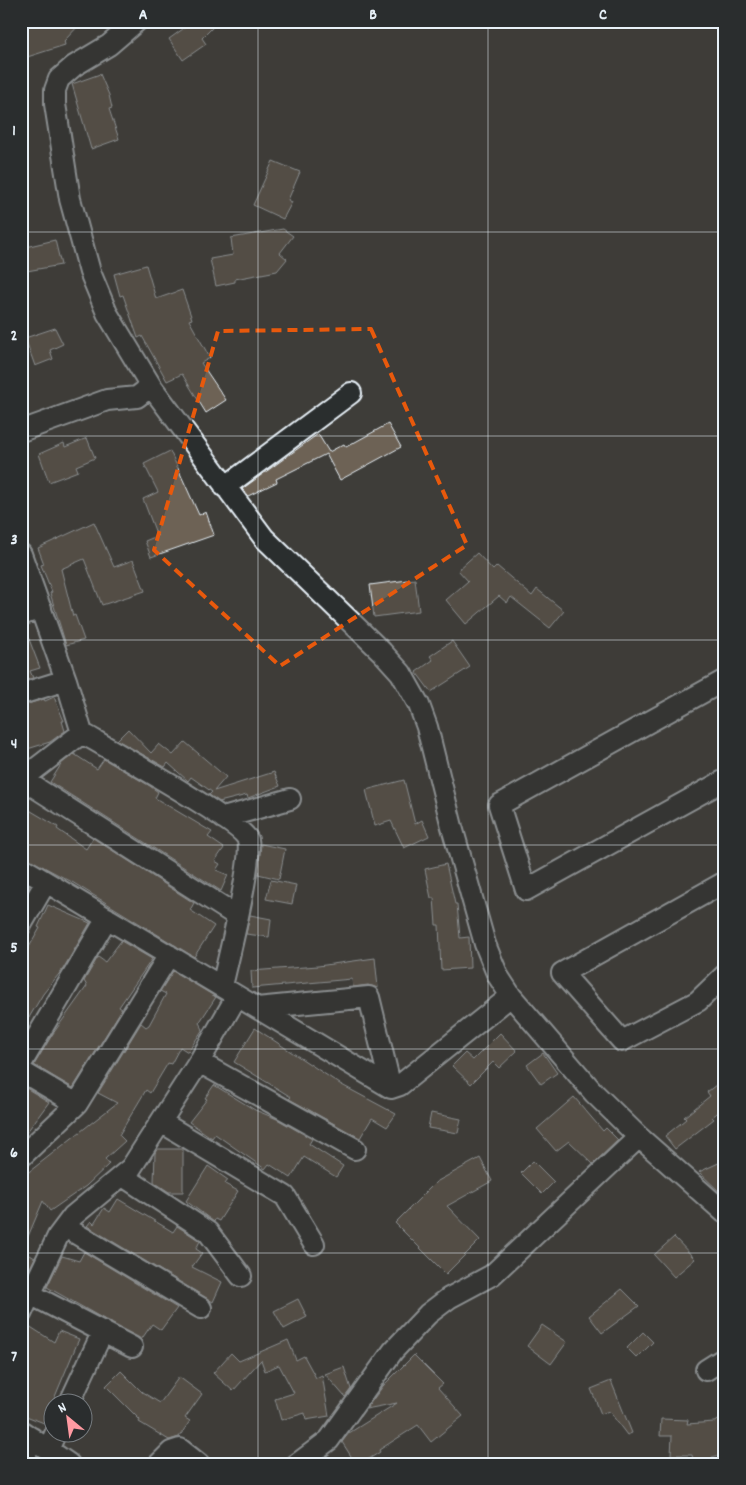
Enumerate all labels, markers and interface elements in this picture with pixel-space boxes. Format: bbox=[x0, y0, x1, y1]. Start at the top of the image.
text: A bbox=[139, 4, 148, 27]
text: B bbox=[369, 4, 377, 27]
text: C bbox=[599, 4, 607, 27]
text: 1 bbox=[12, 120, 16, 143]
text: 2 bbox=[11, 325, 18, 348]
text: 3 bbox=[10, 529, 18, 552]
text: 4 bbox=[11, 733, 17, 756]
text: 5 bbox=[10, 937, 18, 960]
text: 6 bbox=[10, 1142, 18, 1165]
text: 7 bbox=[11, 1346, 17, 1369]
north arrow bbox=[42, 1392, 92, 1442]
text: N bbox=[55, 1398, 71, 1419]

